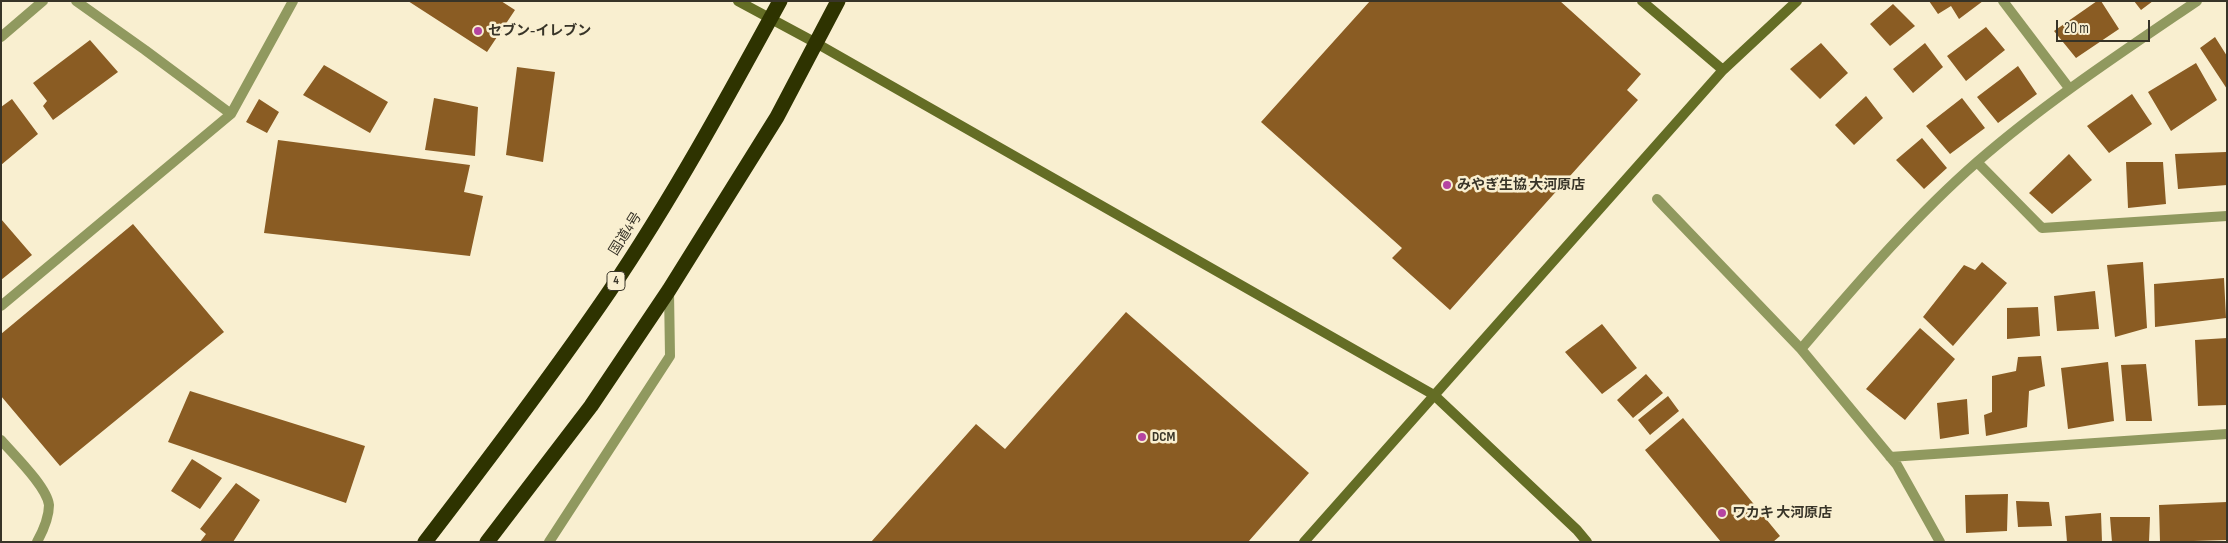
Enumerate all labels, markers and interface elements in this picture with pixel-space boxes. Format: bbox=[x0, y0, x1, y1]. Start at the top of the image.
scale bar bbox=[2058, 10, 2152, 42]
text: 20 m bbox=[2064, 19, 2089, 38]
place label: セブン-イレブン bbox=[488, 23, 591, 39]
marker: セブン-イレブン bbox=[472, 25, 484, 37]
place label: みやぎ生協 大河原店 bbox=[1457, 177, 1585, 193]
marker: みやぎ生協 大河原店 bbox=[1441, 179, 1453, 191]
street label: 国道4号 bbox=[606, 209, 646, 259]
road number: 4 bbox=[607, 272, 625, 290]
place label: DCM bbox=[1152, 429, 1175, 445]
marker: DCM bbox=[1136, 431, 1148, 443]
place label: ワカキ 大河原店 bbox=[1732, 505, 1832, 521]
marker: ワカキ 大河原店 bbox=[1716, 507, 1728, 519]

